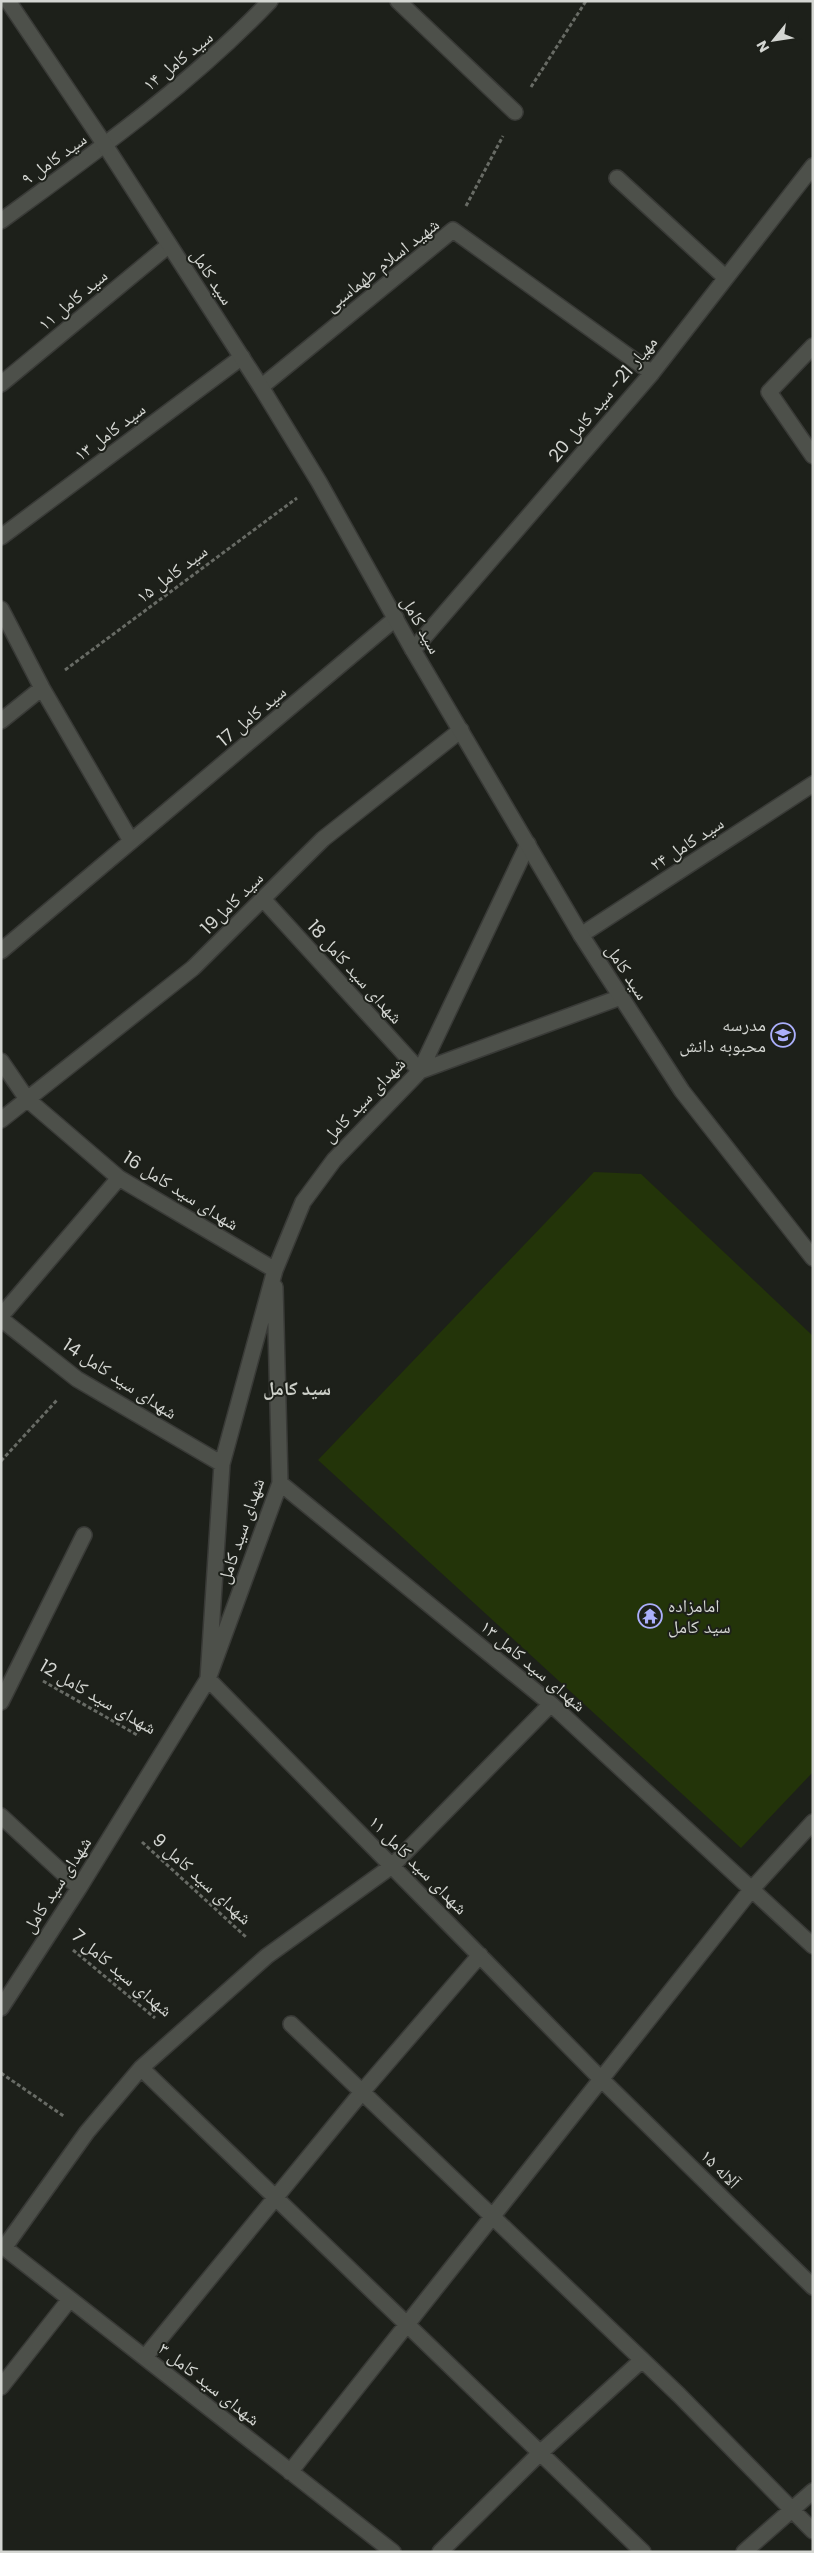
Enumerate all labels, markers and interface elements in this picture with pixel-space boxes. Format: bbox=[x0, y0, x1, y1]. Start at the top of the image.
north arrow bbox=[749, 15, 799, 65]
street label: سید کامل ۱۴ bbox=[137, 25, 218, 97]
text: N bbox=[751, 37, 774, 56]
street label: سید کامل ۹ bbox=[16, 126, 92, 191]
street label: شهید اسلام طهماسبی bbox=[319, 212, 444, 317]
street label: سید کامل bbox=[185, 244, 240, 310]
street label: سید کامل ۱۱ bbox=[33, 263, 113, 336]
street label: مهیار 21- سید کامل 20 bbox=[542, 330, 663, 467]
street label: سید کامل ۱۳ bbox=[69, 396, 151, 467]
street label: سید کامل ۱۵ bbox=[131, 538, 213, 609]
street label: سید کامل bbox=[395, 591, 448, 658]
street label: سید کامل 17 bbox=[212, 679, 291, 752]
street label: سید کامل ۲۴ bbox=[645, 810, 729, 877]
street label: سید کامل19 bbox=[195, 866, 269, 940]
street label: شهدای سید کامل 18 bbox=[302, 914, 409, 1029]
street label: سید کامل bbox=[600, 939, 655, 1005]
place label: مدرسه محبوبه دانش bbox=[679, 1012, 766, 1058]
school or university icon: مدرسه محبوبه دانش bbox=[770, 1022, 796, 1048]
street label: شهدای سید کامل bbox=[316, 1051, 411, 1148]
street label: شهدای سید کامل 16 bbox=[119, 1145, 244, 1236]
street label: شهدای سید کامل 14 bbox=[58, 1332, 182, 1425]
district label: سید کامل bbox=[263, 1375, 331, 1402]
street label: شهدای سید کامل bbox=[211, 1475, 270, 1587]
place label: امامزاده سید کامل bbox=[668, 1593, 731, 1639]
temple icon: امامزاده سید کامل bbox=[637, 1603, 663, 1629]
street label: شهدای سید کامل ۱۳ bbox=[475, 1614, 592, 1717]
street label: شهدای سید کامل 12 bbox=[35, 1653, 161, 1740]
street label: شهدای سید کامل ۱۱ bbox=[363, 1810, 473, 1920]
street label: شهدای سید کامل 9 bbox=[147, 1827, 258, 1930]
street label: شهدای سید کامل bbox=[16, 1832, 97, 1938]
street label: شهدای سید کامل 7 bbox=[67, 1923, 178, 2022]
street label: آلاله ۱۵ bbox=[695, 2143, 746, 2194]
street label: شهدای سید کامل ۳ bbox=[153, 2336, 265, 2431]

